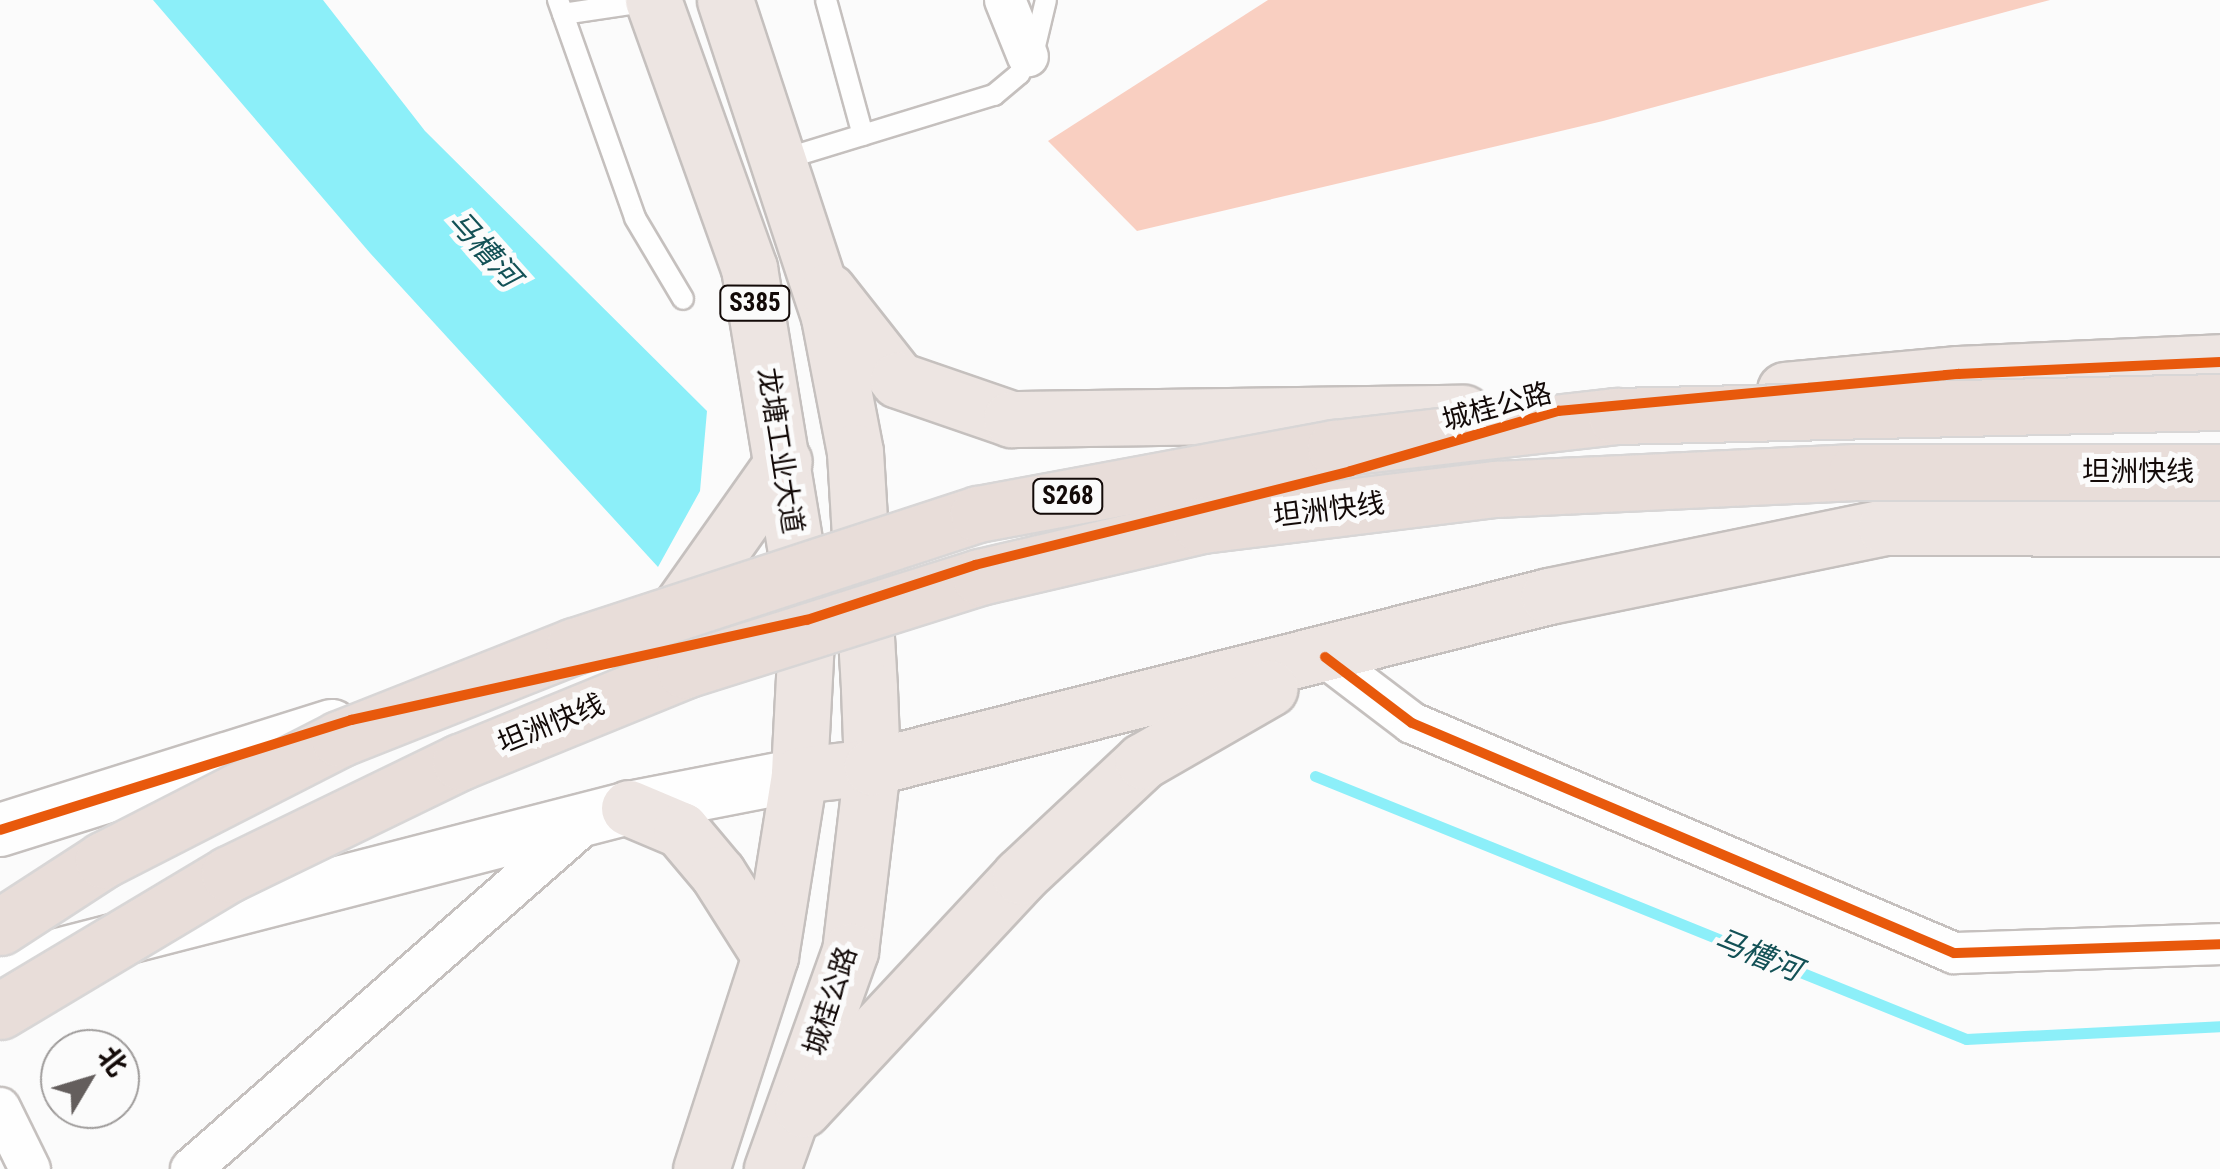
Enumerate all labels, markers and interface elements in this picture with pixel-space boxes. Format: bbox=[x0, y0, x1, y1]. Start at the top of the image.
water label: 马槽河 bbox=[441, 204, 527, 294]
road number: S385 bbox=[718, 283, 792, 323]
street label: 龙塘工业大道 bbox=[750, 365, 810, 537]
street label: 城桂公路 bbox=[1439, 376, 1555, 438]
street label: 坦洲快线 bbox=[2082, 455, 2194, 489]
road number: S268 bbox=[1030, 476, 1106, 516]
street label: 坦洲快线 bbox=[1271, 487, 1387, 533]
street label: 坦洲快线 bbox=[493, 687, 609, 761]
water label: 马槽河 bbox=[1710, 921, 1806, 989]
street label: 城桂公路 bbox=[798, 943, 864, 1059]
north arrow bbox=[40, 1029, 140, 1129]
text: 北 bbox=[91, 1040, 134, 1083]

